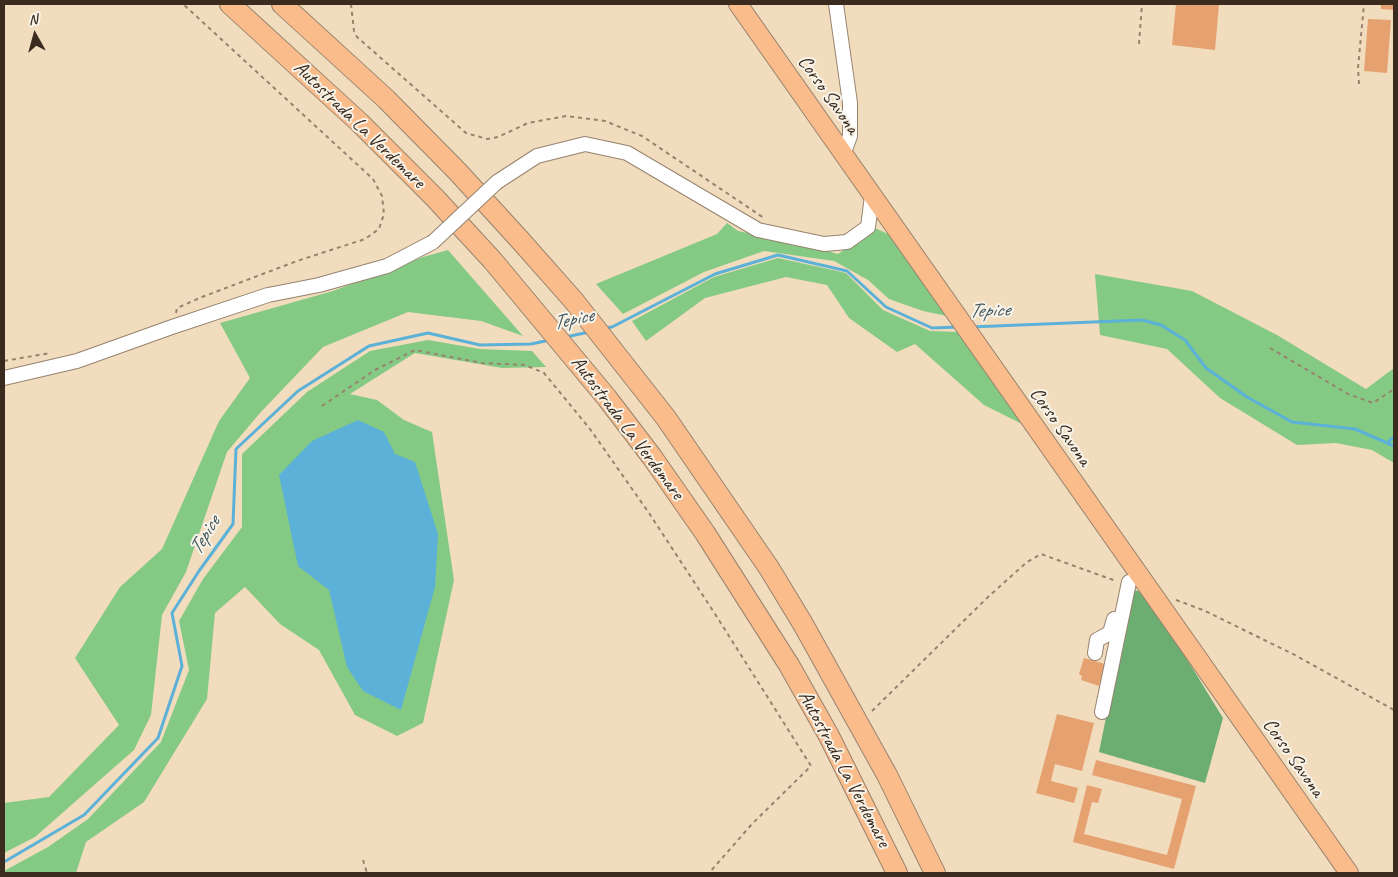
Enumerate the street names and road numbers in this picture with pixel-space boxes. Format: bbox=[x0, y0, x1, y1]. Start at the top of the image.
street label: Corso Savona bbox=[792, 51, 864, 139]
street label: Autostrada La Verdemare bbox=[288, 56, 430, 194]
street label: Autostrada La Verdemare bbox=[565, 351, 689, 505]
street label: Corso Savona bbox=[1024, 383, 1096, 471]
street label: Autostrada La Verdemare bbox=[793, 687, 895, 851]
street label: Corso Savona bbox=[1257, 714, 1329, 802]

